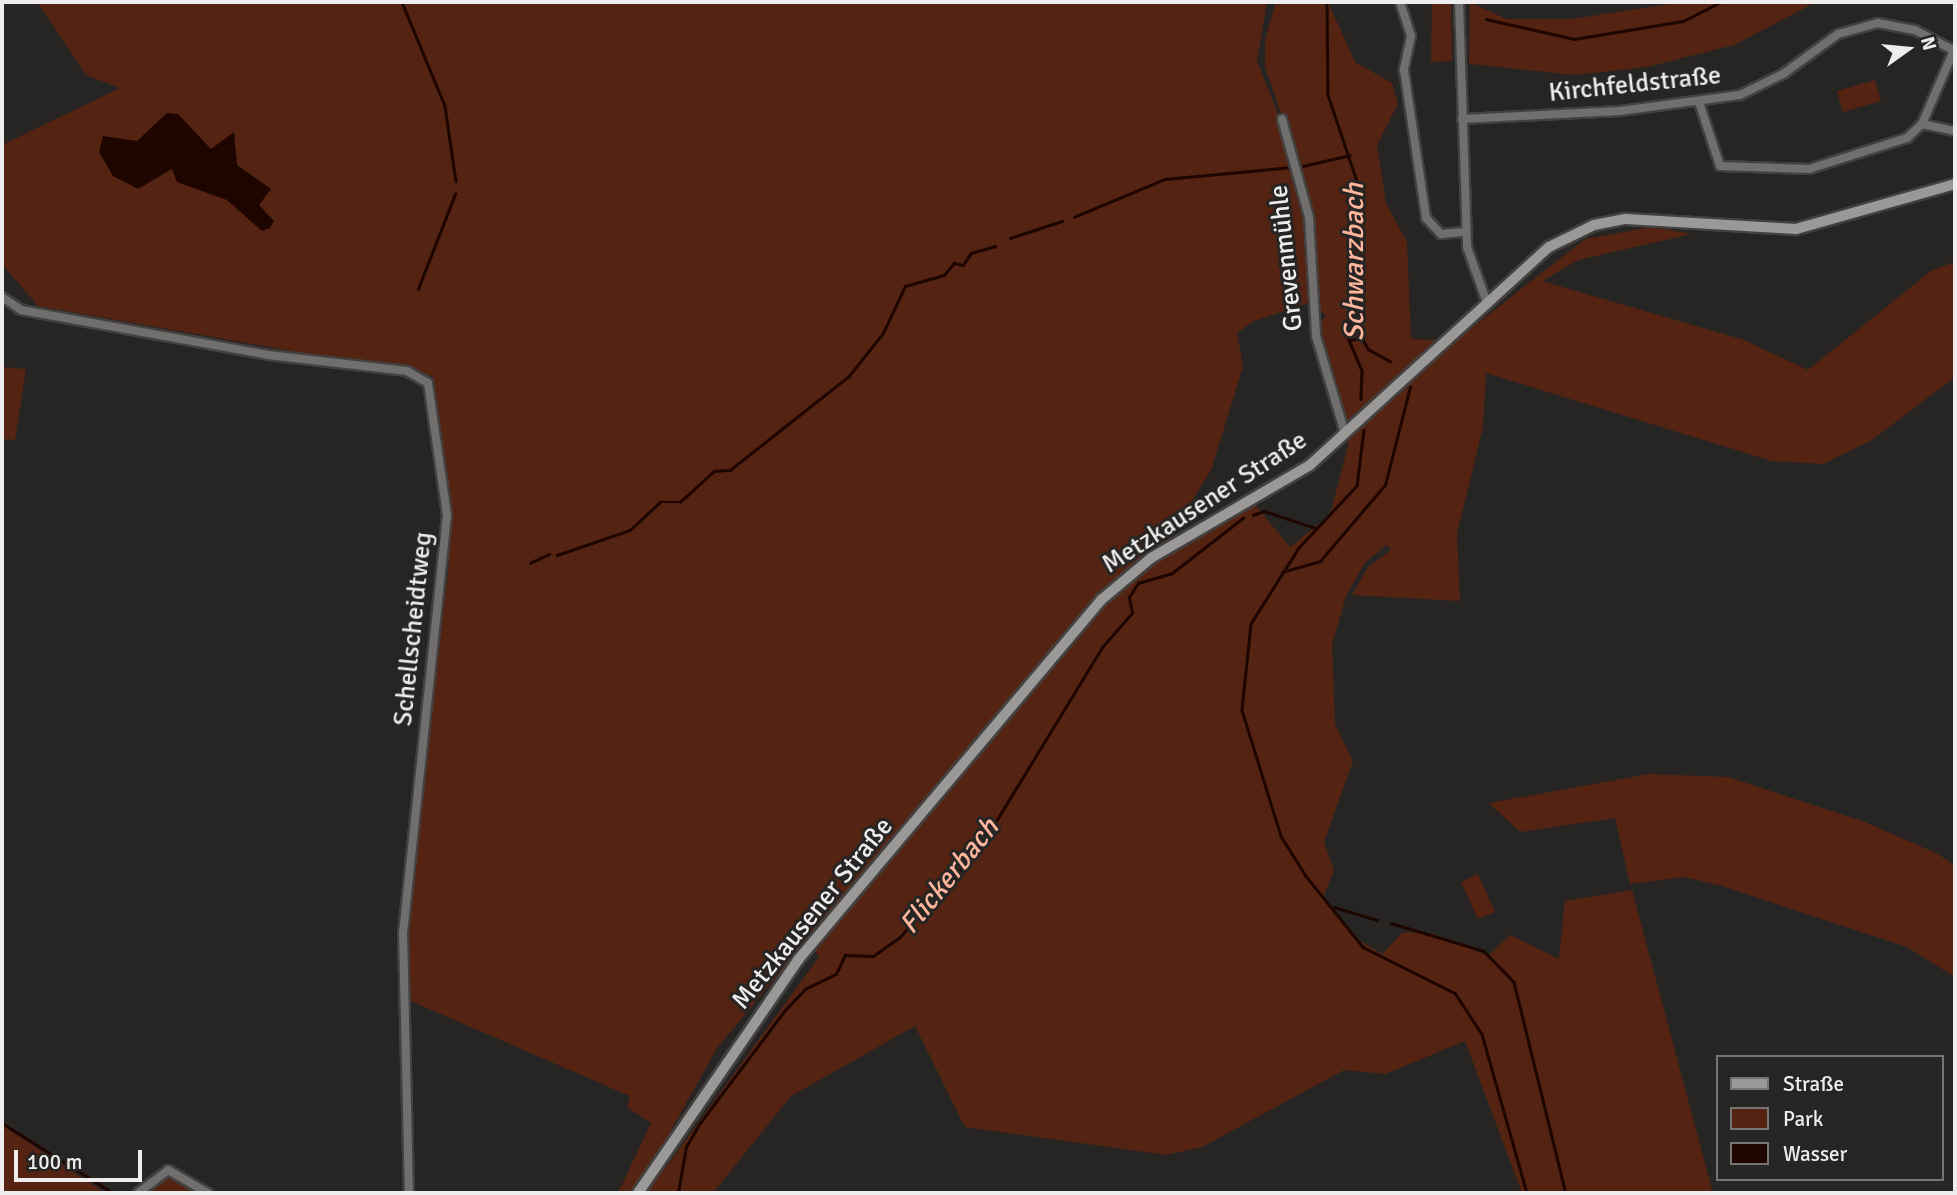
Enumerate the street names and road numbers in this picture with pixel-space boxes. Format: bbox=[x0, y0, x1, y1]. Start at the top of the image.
street label: Kirchfeldstraße bbox=[1547, 60, 1723, 110]
street label: Grevenmühle bbox=[1264, 183, 1310, 333]
street label: Metzkausener Straße bbox=[1097, 425, 1313, 581]
street label: Schellscheidtweg bbox=[388, 530, 440, 728]
street label: Metzkausener Straße bbox=[726, 812, 900, 1016]

